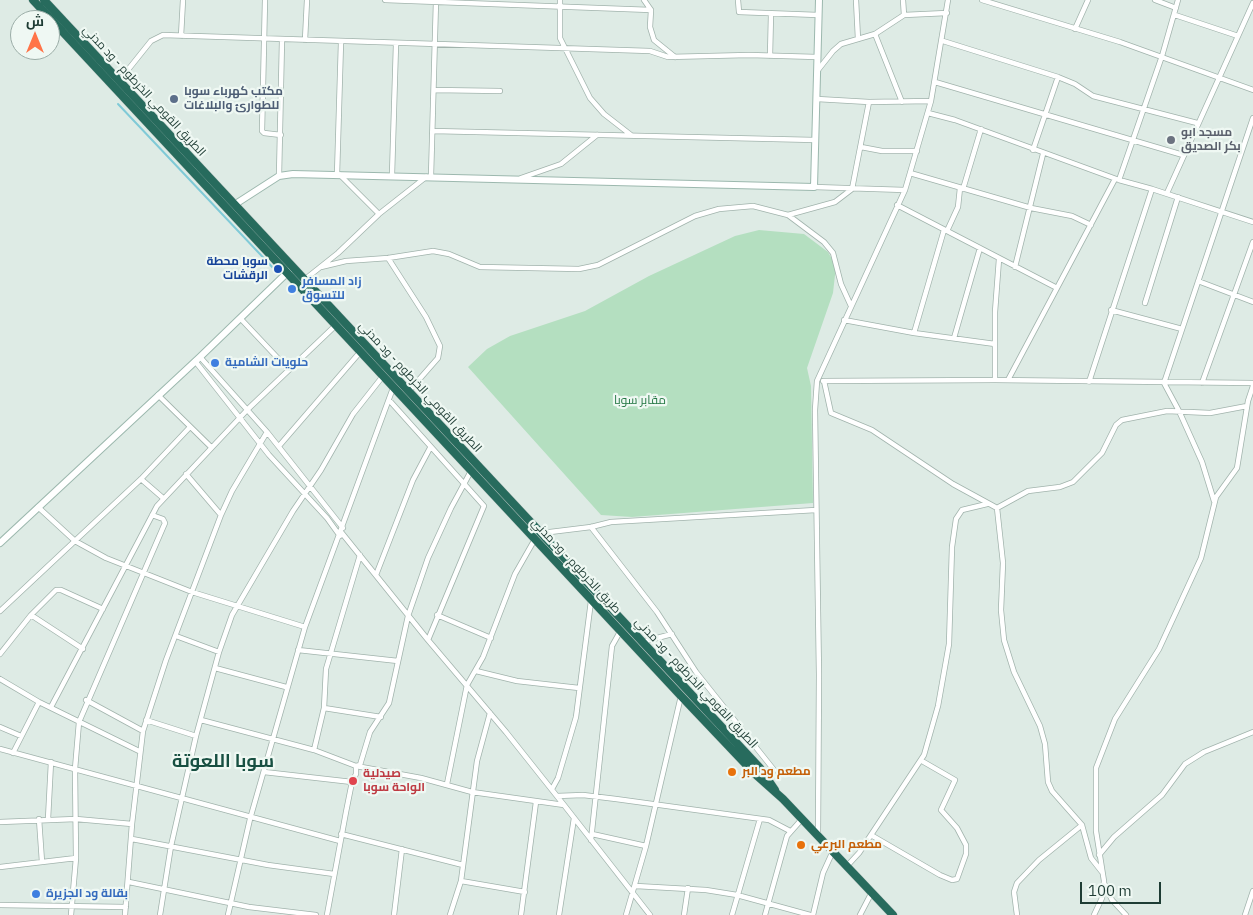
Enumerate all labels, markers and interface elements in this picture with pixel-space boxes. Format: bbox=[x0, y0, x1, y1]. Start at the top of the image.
north arrow bbox=[10, 10, 60, 60]
text: ش bbox=[26, 12, 44, 30]
street label: الطريق القومي الخرطوم - ود مدني bbox=[80, 23, 208, 159]
place label: مكتب كهرباء سوبا للطوارئ والبلاغات bbox=[184, 85, 283, 113]
marker: مكتب كهرباء سوبا للطوارئ والبلاغات bbox=[168, 93, 180, 105]
place label: مسجد ابو بكر الصديق bbox=[1181, 126, 1241, 154]
marker: مسجد ابو بكر الصديق bbox=[1165, 134, 1177, 146]
place label: سوبا محطة الرقشات bbox=[207, 255, 268, 283]
marker: سوبا محطة الرقشات bbox=[272, 263, 284, 275]
place label: زاد المسافر للتسوق bbox=[302, 275, 362, 303]
marker: زاد المسافر للتسوق bbox=[286, 283, 298, 295]
street label: الطريق القومي الخرطوم - ود مدني bbox=[356, 319, 484, 455]
place label: حلويات الشامية bbox=[225, 356, 308, 370]
marker: حلويات الشامية bbox=[209, 357, 221, 369]
park label: مقابر سوبا bbox=[614, 394, 666, 408]
street label: طريق الخرطوم - ود مدني bbox=[528, 516, 624, 616]
street label: الطريق القومي الخرطوم - ود مدني bbox=[632, 615, 760, 751]
district label: سوبا اللعوتة bbox=[172, 751, 274, 773]
place label: مطعم ود البر bbox=[742, 765, 811, 779]
marker: مطعم ود البر bbox=[726, 766, 738, 778]
place label: صيدلية الواحة سوبا bbox=[363, 767, 425, 795]
marker: صيدلية الواحة سوبا bbox=[347, 775, 359, 787]
place label: مطعم البرعي bbox=[811, 838, 882, 852]
marker: مطعم البرعي bbox=[795, 839, 807, 851]
scale bar bbox=[1083, 872, 1164, 904]
text: 100 m bbox=[1088, 881, 1132, 900]
place label: بقالة ود الجزيرة bbox=[46, 887, 128, 901]
marker: بقالة ود الجزيرة bbox=[30, 888, 42, 900]

